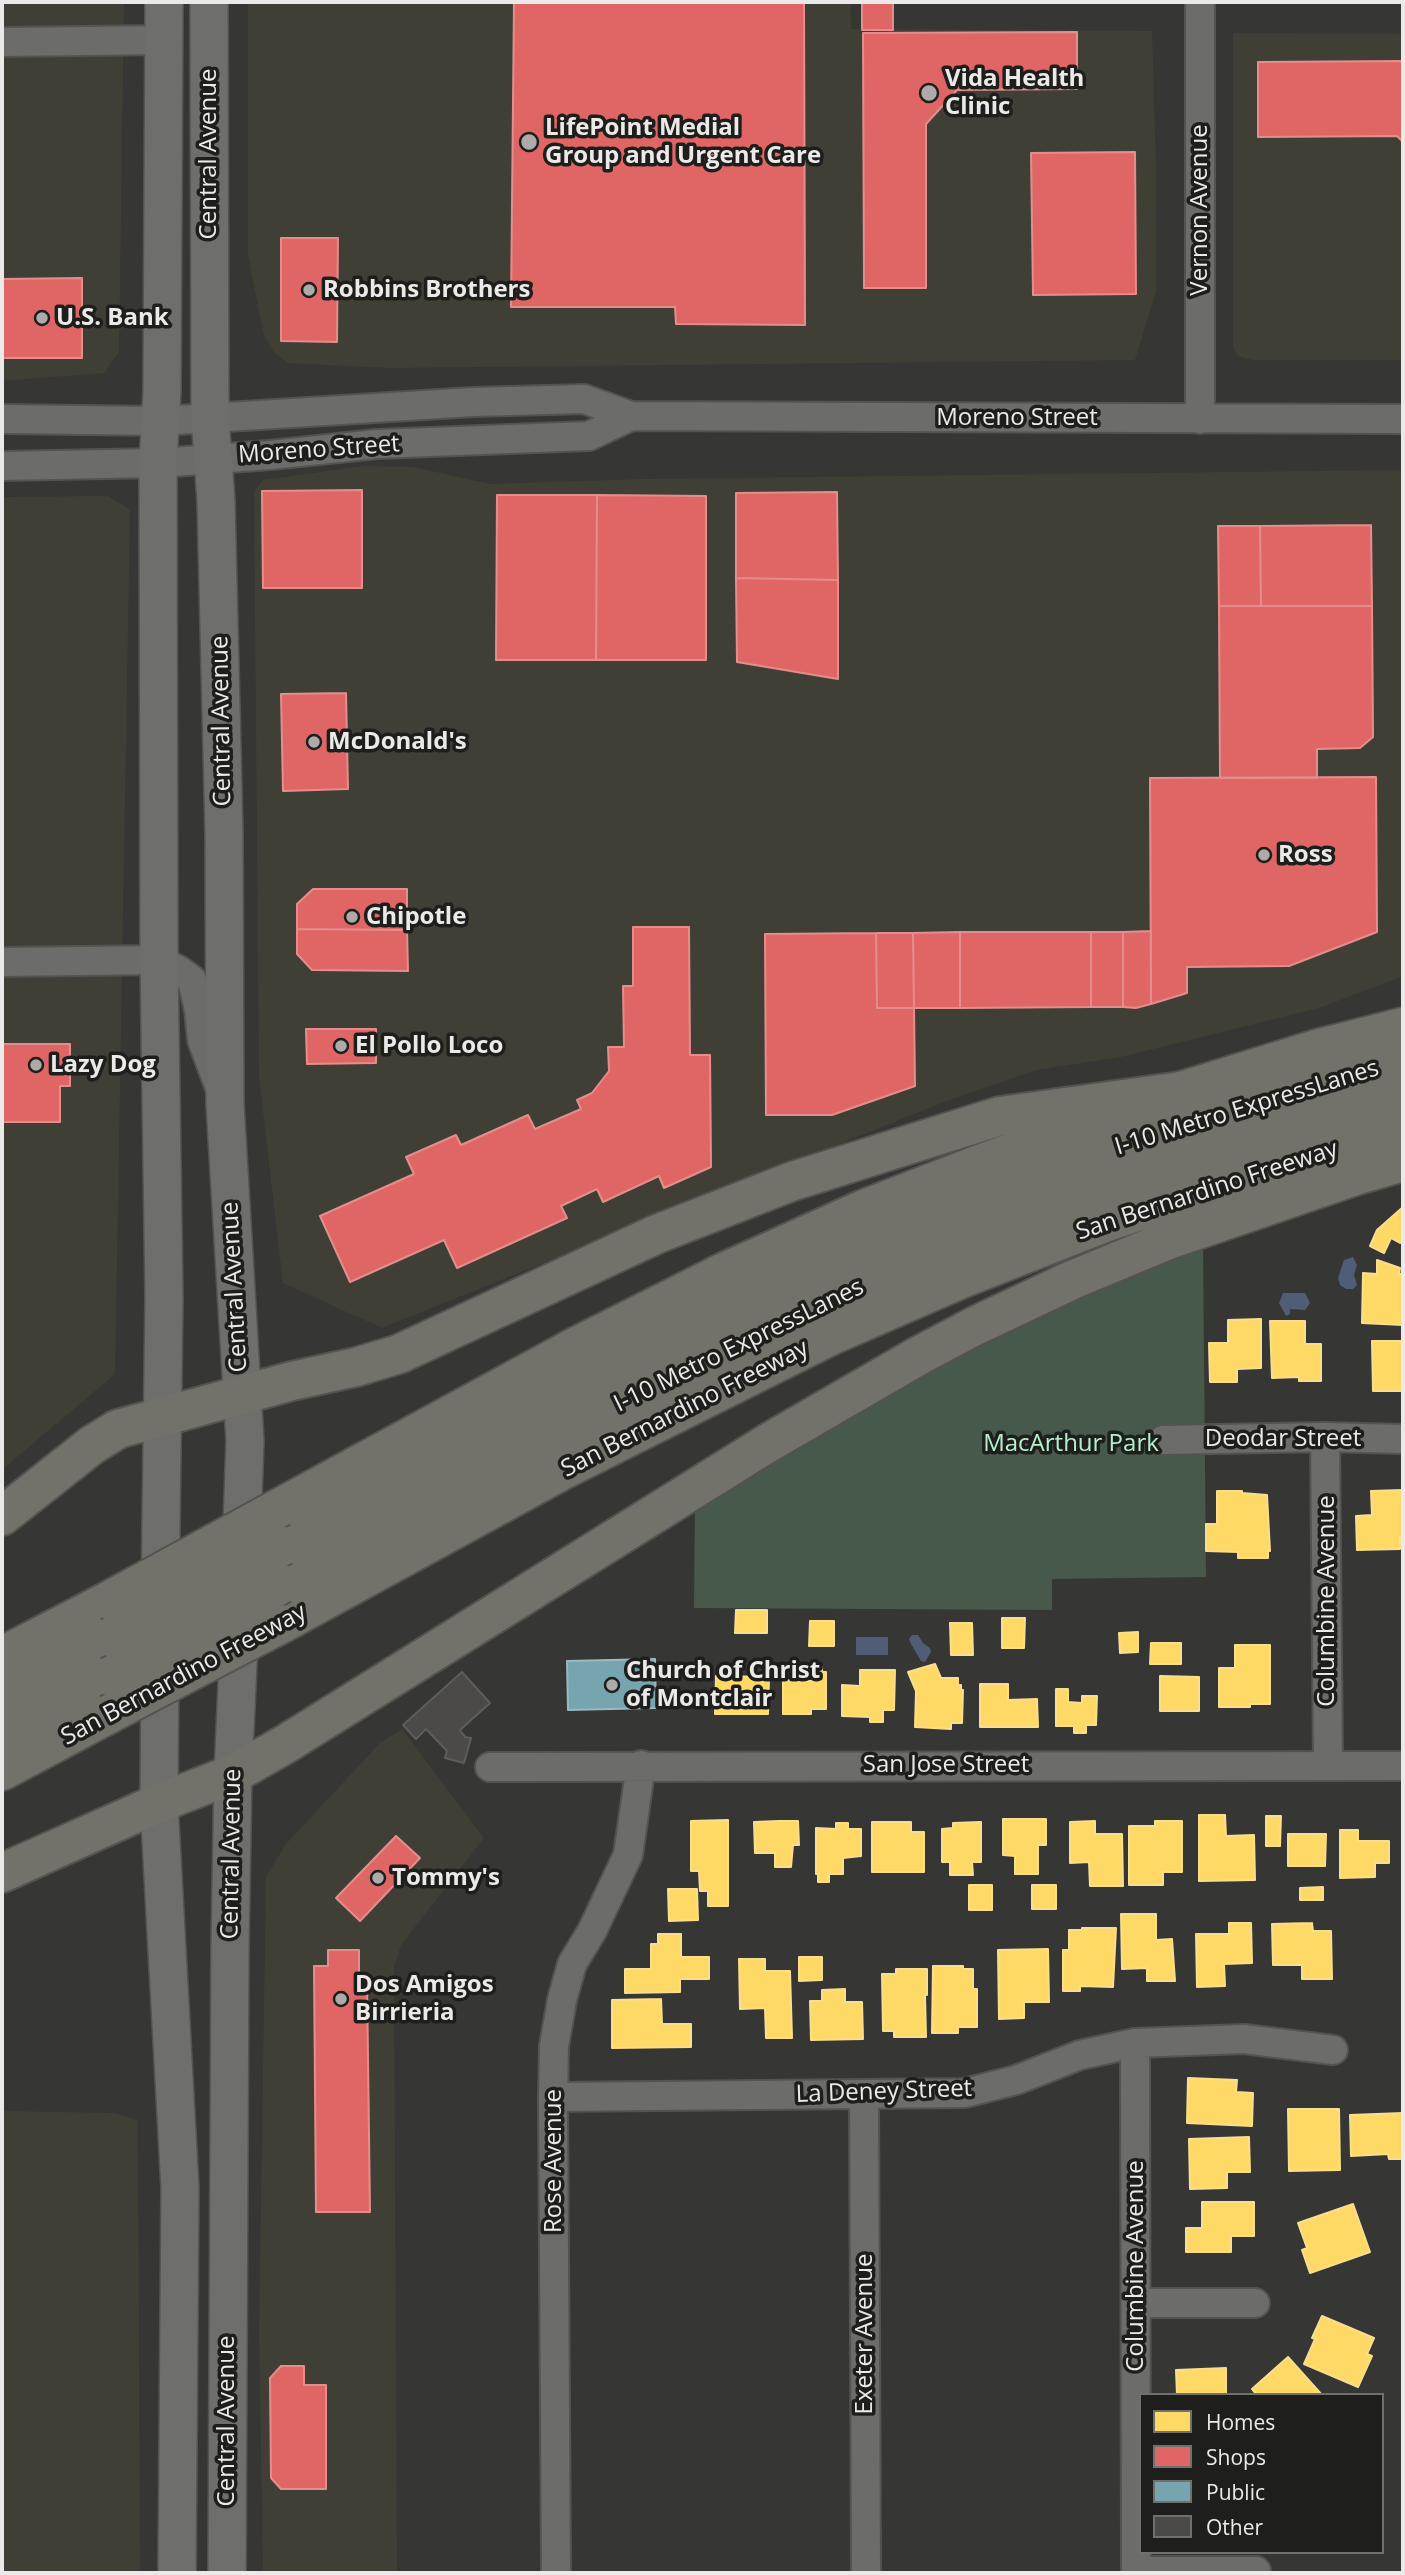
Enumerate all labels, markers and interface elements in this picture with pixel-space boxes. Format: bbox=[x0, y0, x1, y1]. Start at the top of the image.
place label: Vida Health Clinic bbox=[945, 65, 1084, 121]
street label: Central Avenue bbox=[195, 69, 223, 239]
marker: Vida Health Clinic bbox=[919, 83, 939, 103]
place label: LifePoint Medial Group and Urgent Care bbox=[545, 114, 821, 170]
street label: Vernon Avenue bbox=[1186, 124, 1214, 296]
marker: LifePoint Medial Group and Urgent Care bbox=[519, 132, 539, 152]
place label: Robbins Brothers bbox=[323, 276, 530, 304]
marker: Robbins Brothers bbox=[301, 282, 317, 298]
place label: U.S. Bank bbox=[56, 304, 169, 332]
marker: U.S. Bank bbox=[34, 310, 50, 326]
street label: Moreno Street bbox=[936, 404, 1098, 432]
street label: Moreno Street bbox=[237, 430, 401, 470]
street label: Central Avenue bbox=[206, 635, 238, 807]
place label: McDonald's bbox=[328, 728, 467, 756]
marker: McDonald's bbox=[306, 734, 322, 750]
place label: Ross bbox=[1278, 841, 1333, 869]
marker: Ross bbox=[1256, 847, 1272, 863]
place label: Chipotle bbox=[366, 903, 466, 931]
marker: Chipotle bbox=[344, 909, 360, 925]
place label: El Pollo Loco bbox=[355, 1032, 503, 1060]
marker: El Pollo Loco bbox=[333, 1038, 349, 1054]
place label: Lazy Dog bbox=[50, 1051, 156, 1079]
street label: I-10 Metro ExpressLanes bbox=[1112, 1054, 1382, 1162]
marker: Lazy Dog bbox=[28, 1057, 44, 1073]
street label: San Bernardino Freeway bbox=[1073, 1135, 1341, 1247]
street label: Central Avenue bbox=[216, 1201, 254, 1373]
street label: I-10 Metro ExpressLanes bbox=[609, 1273, 869, 1419]
street label: San Bernardino Freeway bbox=[557, 1334, 813, 1484]
street label: Deodar Street bbox=[1205, 1425, 1361, 1453]
park label: MacArthur Park bbox=[983, 1430, 1159, 1458]
street label: Columbine Avenue bbox=[1313, 1495, 1341, 1707]
street label: San Bernardino Freeway bbox=[57, 1598, 311, 1752]
place label: Church of Christ of Montclair bbox=[626, 1657, 820, 1713]
marker: Church of Christ of Montclair bbox=[604, 1677, 620, 1693]
street label: San Jose Street bbox=[863, 1751, 1029, 1779]
street label: Central Avenue bbox=[216, 1768, 248, 1940]
place label: Tommy's bbox=[392, 1864, 500, 1892]
marker: Tommy's bbox=[370, 1870, 386, 1886]
place label: Dos Amigos Birrieria bbox=[355, 1971, 494, 2027]
marker: Dos Amigos Birrieria bbox=[333, 1991, 349, 2007]
street label: La Deney Street bbox=[795, 2075, 973, 2109]
street label: Rose Avenue bbox=[540, 2089, 568, 2233]
street label: Columbine Avenue bbox=[1122, 2160, 1150, 2372]
street label: Exeter Avenue bbox=[851, 2253, 879, 2415]
street label: Central Avenue bbox=[213, 2336, 241, 2506]
legend bbox=[1139, 2393, 1384, 2554]
text: Homes bbox=[1206, 2408, 1275, 2436]
text: Shops bbox=[1206, 2443, 1266, 2471]
text: Public bbox=[1206, 2478, 1265, 2506]
text: Other bbox=[1206, 2513, 1263, 2541]

